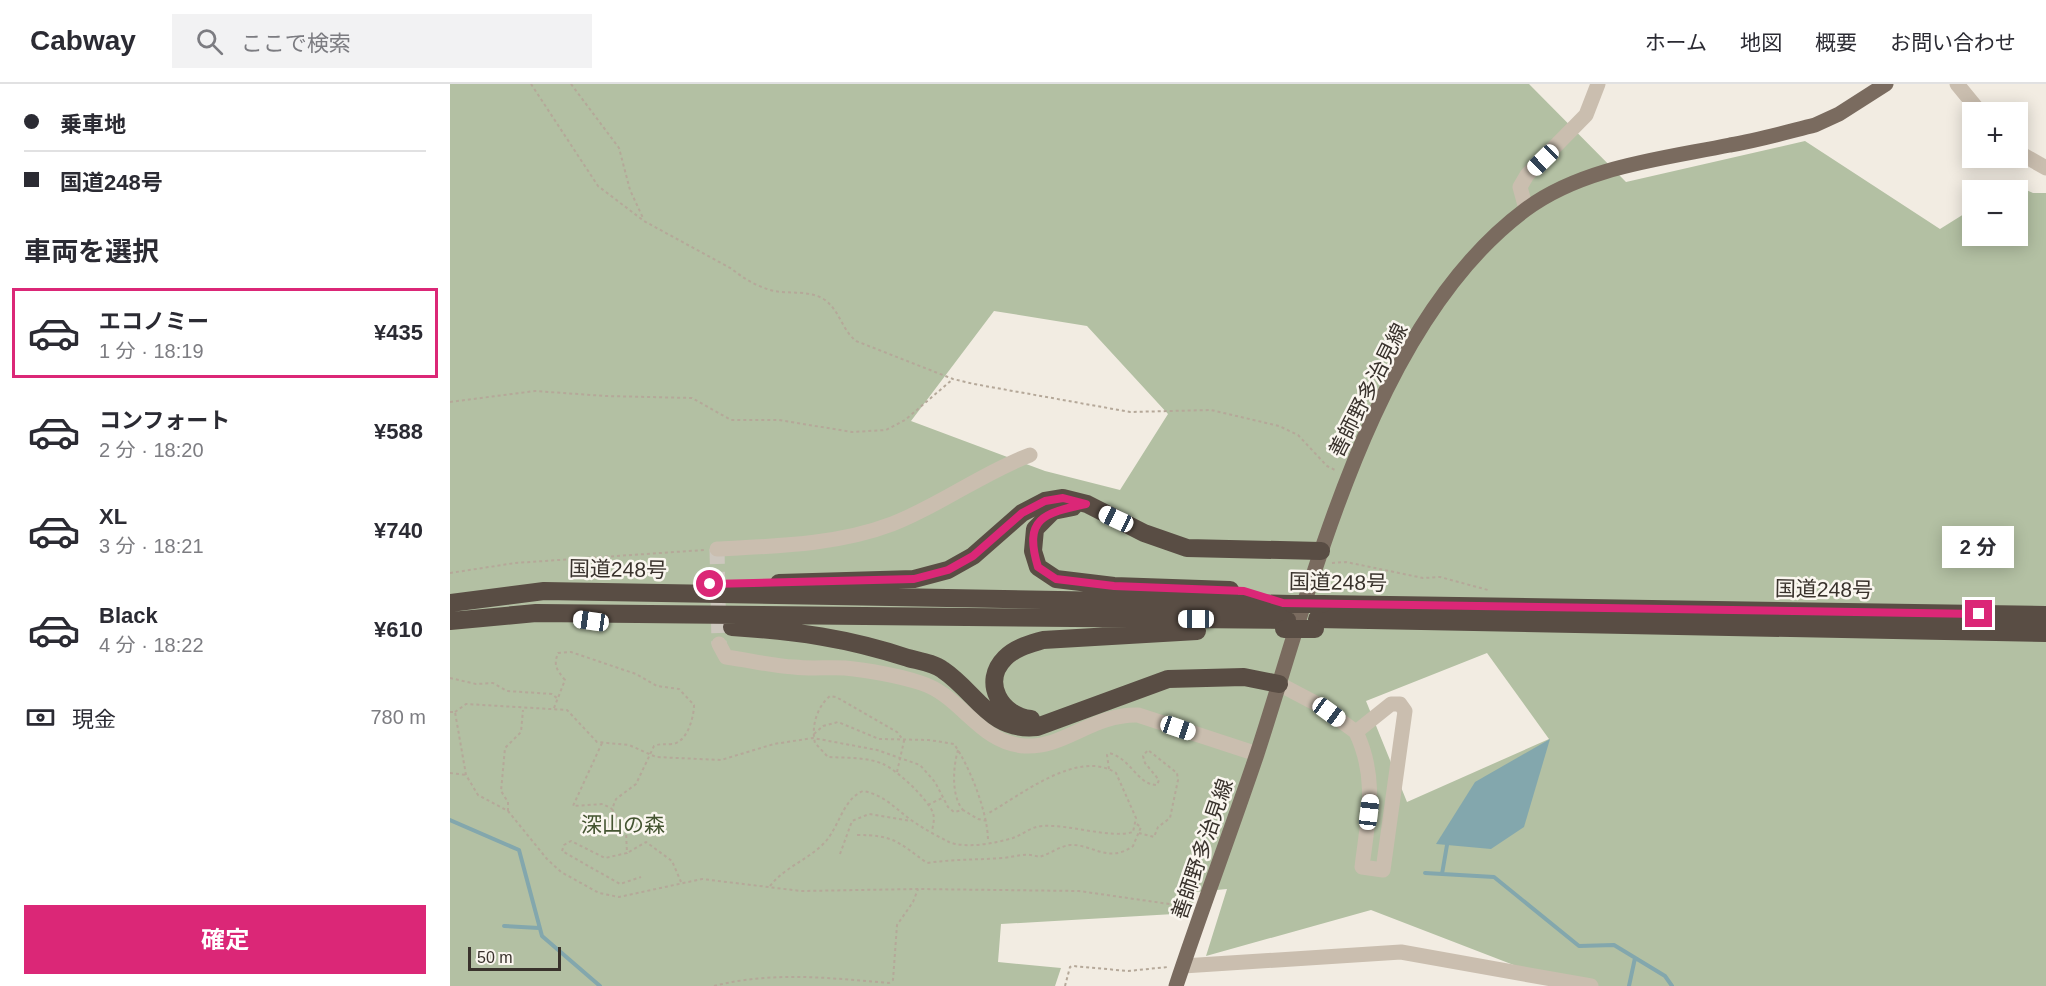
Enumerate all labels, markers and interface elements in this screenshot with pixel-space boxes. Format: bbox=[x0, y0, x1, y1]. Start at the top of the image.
search box bbox=[172, 14, 592, 68]
text: Cabway bbox=[30, 25, 136, 56]
icon: search bbox=[193, 25, 226, 58]
text: ここで検索 bbox=[241, 31, 351, 56]
text: ホーム bbox=[1645, 31, 1707, 54]
text: 地図 bbox=[1740, 31, 1782, 54]
text: 概要 bbox=[1815, 31, 1857, 54]
text: お問い合わせ bbox=[1890, 31, 2016, 54]
map controls bbox=[1962, 102, 2028, 246]
button: + bbox=[1962, 102, 2028, 168]
text: 乗車地 bbox=[60, 112, 126, 137]
car bbox=[1524, 141, 1562, 179]
text: 国道248号 bbox=[60, 170, 163, 195]
button: − bbox=[1962, 180, 2028, 246]
text: 車両を選択 bbox=[24, 237, 159, 267]
icon: car bbox=[27, 306, 81, 360]
text: エコノミー bbox=[99, 309, 209, 334]
street label: 善師野多治見線 bbox=[1324, 319, 1412, 461]
text: ¥435 bbox=[374, 320, 423, 345]
text: 1 分 · 18:19 bbox=[99, 340, 204, 362]
icon: car bbox=[27, 405, 81, 459]
text: コンフォート bbox=[99, 408, 230, 433]
text: ¥588 bbox=[374, 419, 423, 444]
text: 2 分 · 18:20 bbox=[99, 439, 204, 461]
car bbox=[1096, 503, 1136, 535]
icon: car bbox=[27, 504, 81, 558]
text: XL bbox=[99, 504, 127, 529]
text: ¥740 bbox=[374, 518, 423, 543]
callout: 2 分 bbox=[1943, 527, 2015, 569]
text: 3 分 · 18:21 bbox=[99, 535, 204, 557]
text: 2 分 bbox=[1960, 536, 1996, 558]
street label: 国道248号 bbox=[569, 557, 667, 581]
route start bbox=[696, 570, 723, 597]
street label: 国道248号 bbox=[1289, 570, 1387, 594]
street label: 国道248号 bbox=[1775, 577, 1873, 601]
route end bbox=[1965, 600, 1992, 627]
icon: car bbox=[27, 603, 81, 657]
text: Black bbox=[99, 603, 158, 628]
car bbox=[572, 610, 610, 632]
car bbox=[1178, 610, 1214, 628]
text: ¥610 bbox=[374, 617, 423, 642]
text: 4 分 · 18:22 bbox=[99, 634, 204, 656]
car bbox=[1309, 694, 1349, 730]
icon: cash bbox=[24, 701, 57, 734]
text: 780 m bbox=[370, 706, 426, 728]
text: 現金 bbox=[72, 707, 116, 732]
car bbox=[1158, 714, 1198, 742]
street label: 善師野多治見線 bbox=[1167, 776, 1237, 922]
car bbox=[1358, 793, 1380, 831]
park label: 深山の森 bbox=[581, 813, 665, 836]
button: 確定 bbox=[24, 905, 426, 974]
scale bar bbox=[468, 944, 561, 972]
text: 50 m bbox=[477, 949, 513, 966]

